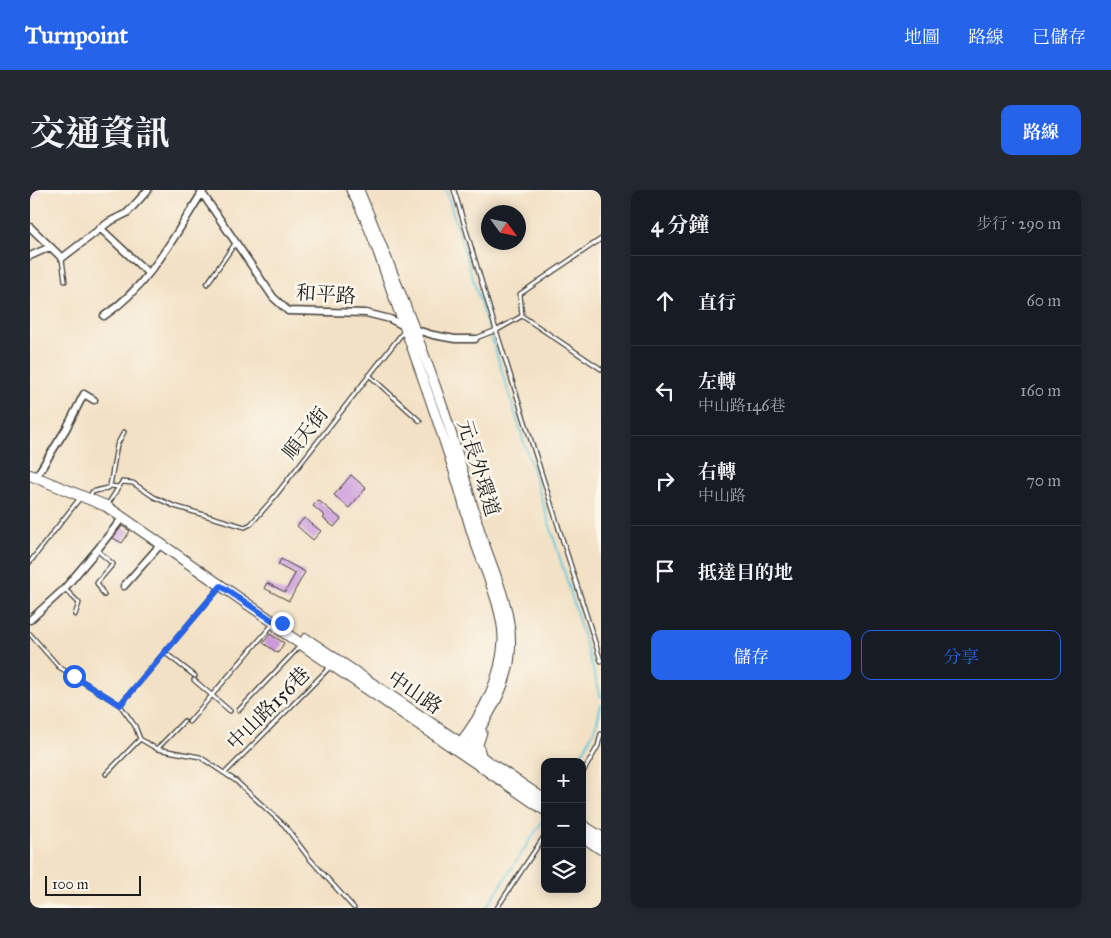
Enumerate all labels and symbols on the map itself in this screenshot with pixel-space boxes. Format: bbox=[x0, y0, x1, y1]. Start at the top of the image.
north arrow bbox=[481, 205, 526, 250]
street label: 和平路 bbox=[295, 280, 357, 308]
street label: 順天街 bbox=[277, 402, 333, 464]
street label: 元長外環道 bbox=[453, 417, 505, 519]
route end bbox=[271, 612, 294, 635]
street label: 中山路156巷 bbox=[222, 662, 314, 754]
route start bbox=[63, 665, 86, 688]
street label: 中山路 bbox=[383, 665, 447, 719]
scale bar bbox=[45, 873, 141, 896]

